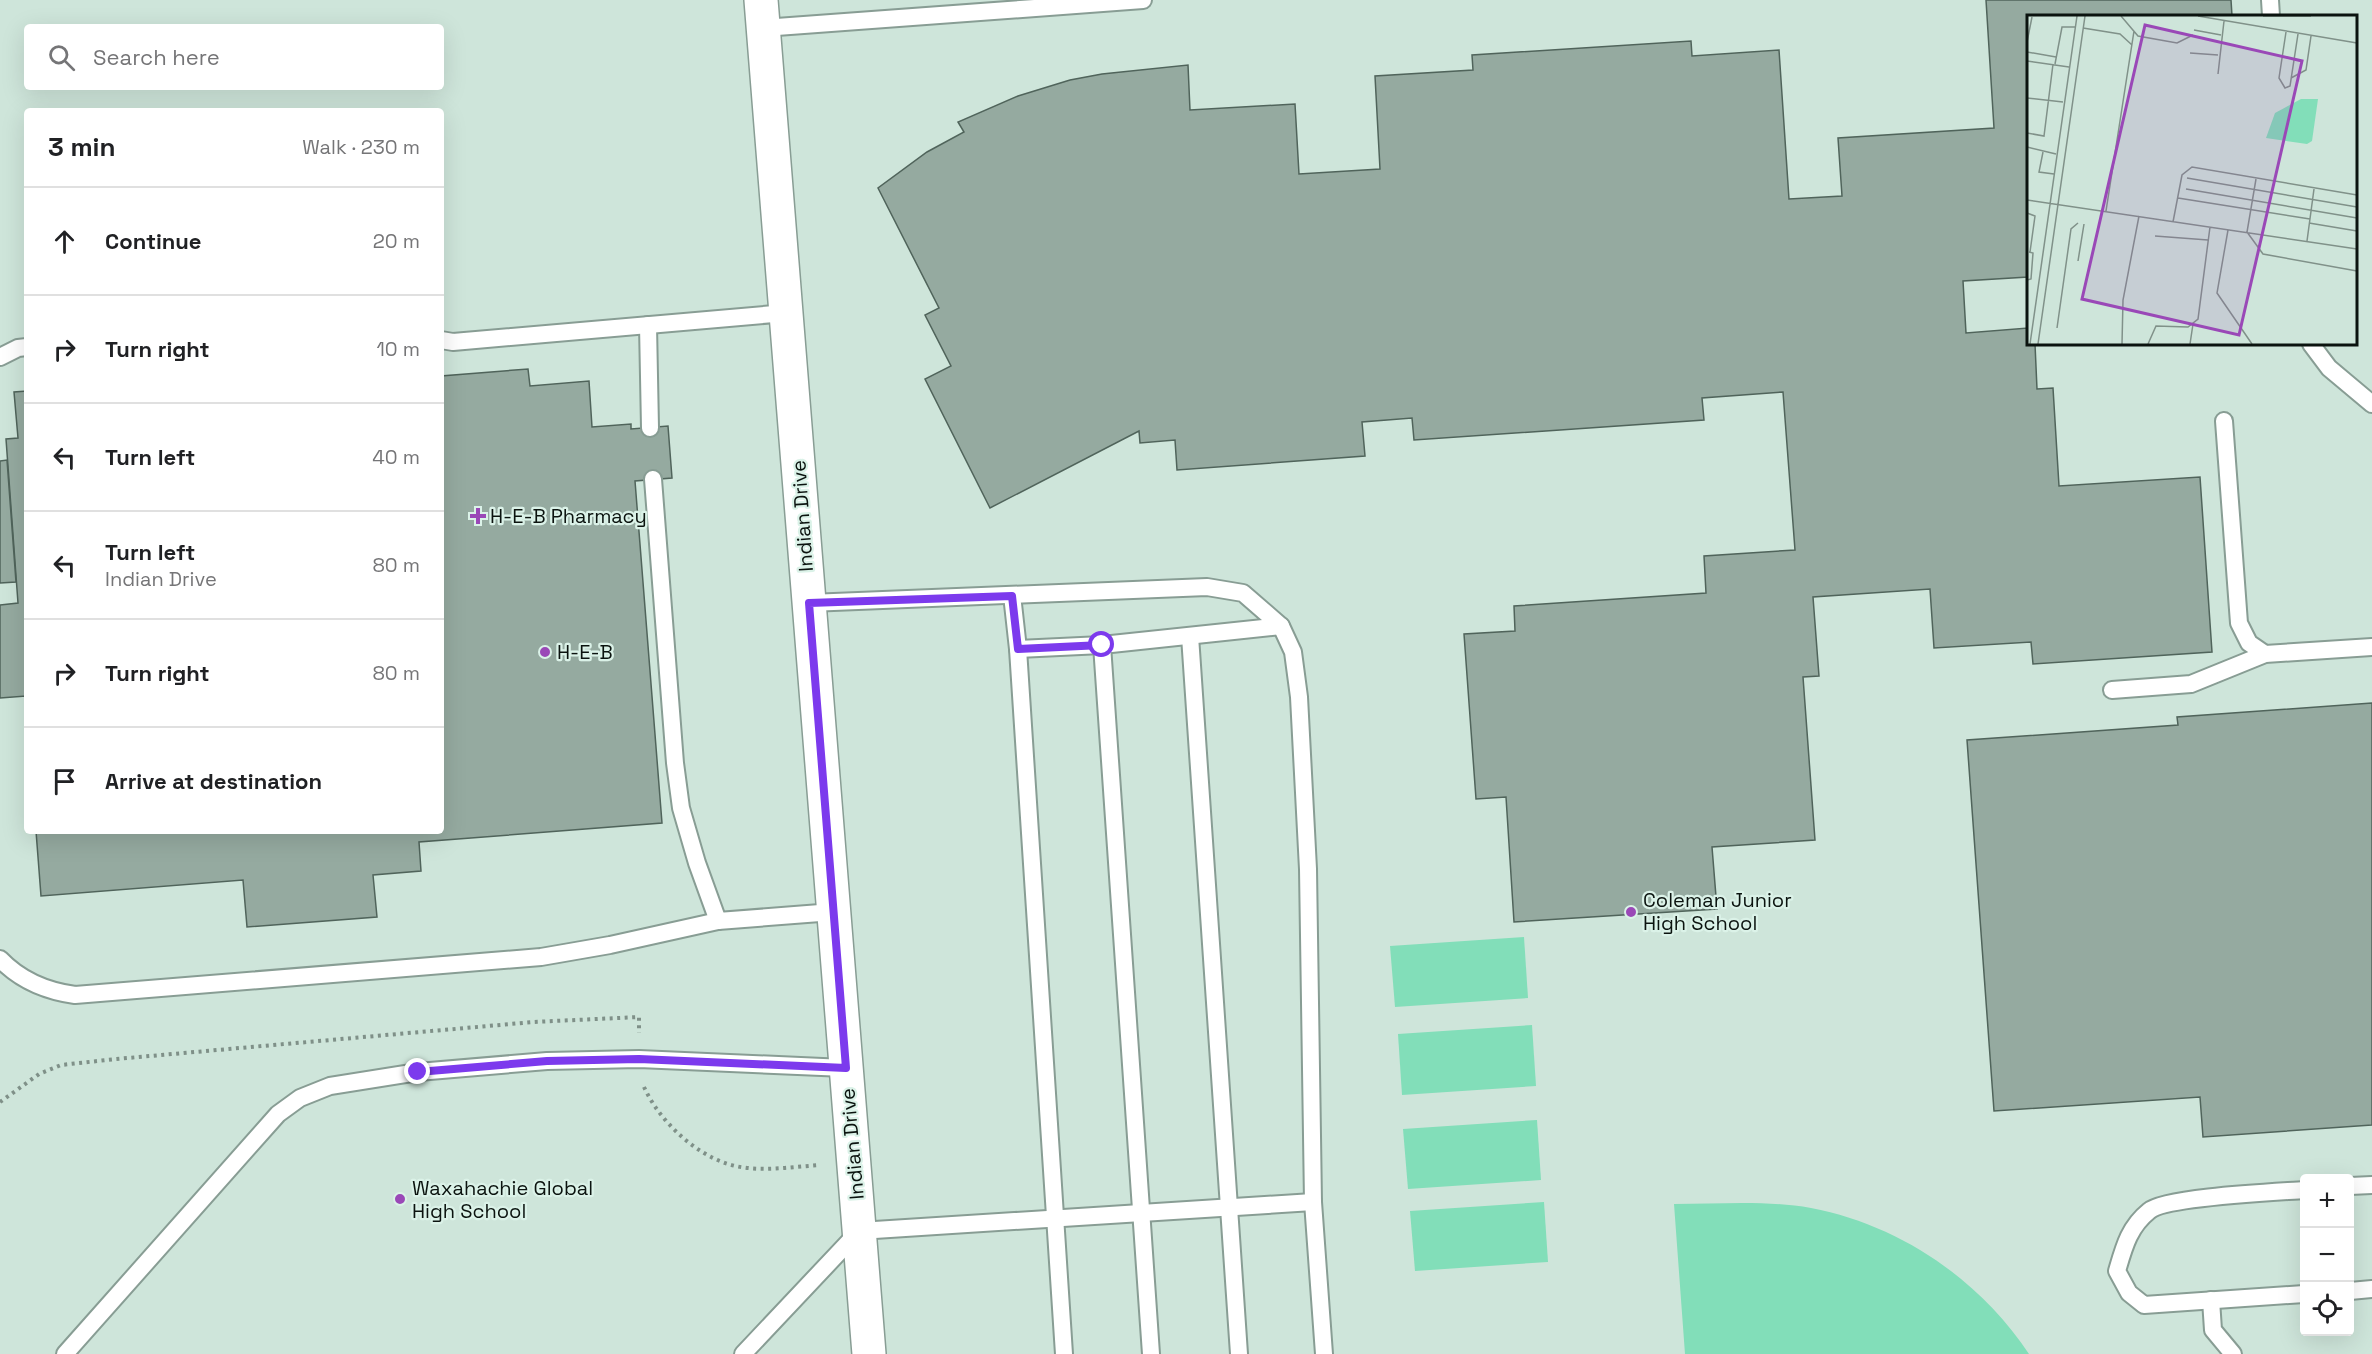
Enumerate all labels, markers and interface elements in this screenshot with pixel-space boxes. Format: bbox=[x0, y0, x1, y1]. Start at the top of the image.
inset map bbox=[2027, 15, 2357, 345]
search box bbox=[24, 24, 444, 90]
icon: search bbox=[45, 41, 78, 74]
text: Search here bbox=[93, 43, 220, 71]
text: 3 min bbox=[48, 130, 116, 164]
text: Walk · 230 m bbox=[302, 134, 420, 160]
icon: ahead bbox=[48, 225, 81, 258]
text: Continue bbox=[105, 227, 201, 255]
text: 20 m bbox=[373, 228, 420, 254]
icon: right bbox=[48, 333, 81, 366]
text: Turn right bbox=[105, 335, 210, 363]
text: 10 m bbox=[376, 336, 420, 362]
icon: left bbox=[48, 441, 81, 474]
text: Turn left bbox=[105, 443, 195, 471]
text: 40 m bbox=[372, 444, 420, 470]
street label: Indian Drive bbox=[785, 459, 819, 573]
place label: H-E-B Pharmacy bbox=[490, 503, 647, 529]
marker: H-E-B Pharmacy bbox=[471, 509, 485, 523]
text: Turn left bbox=[105, 538, 195, 566]
icon: left bbox=[48, 549, 81, 582]
text: 80 m bbox=[372, 552, 420, 578]
text: Indian Drive bbox=[105, 566, 217, 592]
route start bbox=[1088, 631, 1114, 657]
place label: H-E-B bbox=[557, 639, 613, 665]
marker: H-E-B bbox=[538, 645, 552, 659]
icon: right bbox=[48, 657, 81, 690]
text: Turn right bbox=[105, 659, 210, 687]
text: 80 m bbox=[372, 660, 420, 686]
icon: arrive bbox=[48, 765, 81, 798]
text: Arrive at destination bbox=[105, 767, 322, 795]
place label: Coleman Junior High School bbox=[1643, 887, 1792, 936]
marker: Coleman Junior High School bbox=[1624, 905, 1638, 919]
route end bbox=[404, 1058, 430, 1084]
street label: Indian Drive bbox=[834, 1087, 870, 1201]
map controls bbox=[2300, 1174, 2354, 1336]
button: + bbox=[2300, 1174, 2354, 1228]
place label: Waxahachie Global High School bbox=[412, 1175, 593, 1224]
marker: Waxahachie Global High School bbox=[393, 1192, 407, 1206]
button: − bbox=[2300, 1228, 2354, 1282]
button: locate bbox=[2300, 1282, 2354, 1336]

